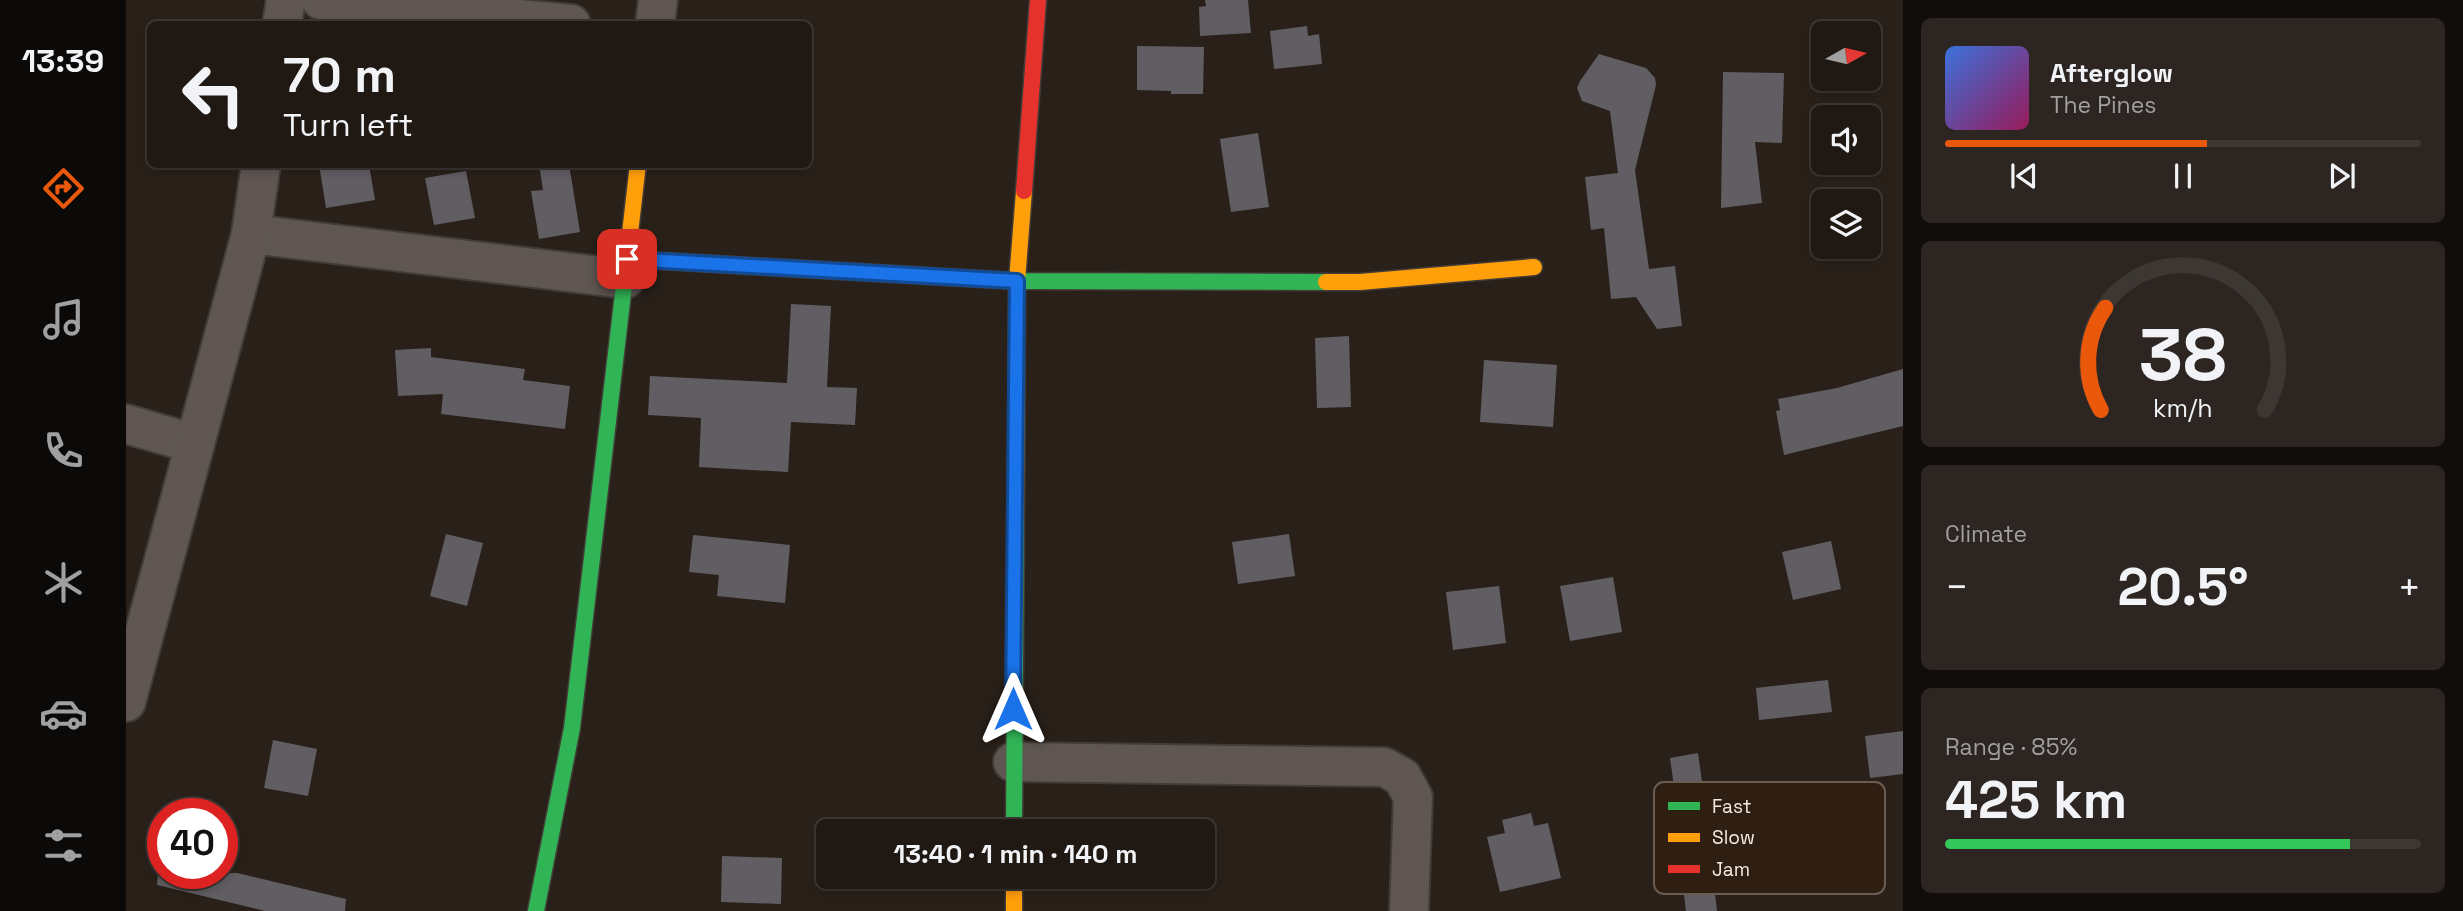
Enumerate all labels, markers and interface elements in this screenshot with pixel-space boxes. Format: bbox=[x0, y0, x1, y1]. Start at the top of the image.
north arrow bbox=[1811, 21, 1881, 91]
map controls bbox=[1811, 21, 1881, 259]
text: 13:39 bbox=[22, 41, 104, 81]
text: 70 m bbox=[283, 44, 396, 106]
icon: left bbox=[168, 49, 259, 140]
text: Afterglow bbox=[2050, 56, 2173, 90]
text: The Pines bbox=[2050, 90, 2156, 120]
text: Turn left bbox=[283, 105, 413, 145]
button: sound bbox=[1811, 105, 1881, 175]
icon: previous bbox=[2005, 157, 2043, 195]
icon: pause bbox=[2164, 157, 2202, 195]
icon: next bbox=[2323, 157, 2361, 195]
icon: directions bbox=[39, 164, 88, 213]
button: layers bbox=[1811, 189, 1881, 259]
pin bbox=[597, 229, 657, 289]
icon: arrive bbox=[608, 240, 646, 278]
icon: music bbox=[39, 295, 88, 344]
text: 38 bbox=[2139, 308, 2227, 401]
text: km/h bbox=[2153, 392, 2213, 424]
icon: phone bbox=[39, 426, 88, 475]
text: Climate bbox=[1945, 519, 2027, 549]
text: 20.5° bbox=[2117, 554, 2249, 620]
icon: climate bbox=[39, 558, 88, 607]
text: − bbox=[1945, 563, 1969, 611]
text: + bbox=[2397, 563, 2421, 611]
position arrow bbox=[976, 672, 1050, 746]
icon: car bbox=[39, 689, 88, 738]
text: Range · 85% bbox=[1945, 732, 2077, 762]
text: 425 km bbox=[1945, 767, 2127, 833]
legend bbox=[1654, 782, 1885, 894]
text: Fast bbox=[1712, 794, 1752, 819]
speed limit sign: 40 bbox=[147, 798, 238, 889]
icon: filters bbox=[39, 821, 88, 870]
text: Slow bbox=[1712, 825, 1755, 850]
text: 13:40 · 1 min · 140 m bbox=[894, 837, 1137, 871]
text: Jam bbox=[1712, 857, 1750, 882]

